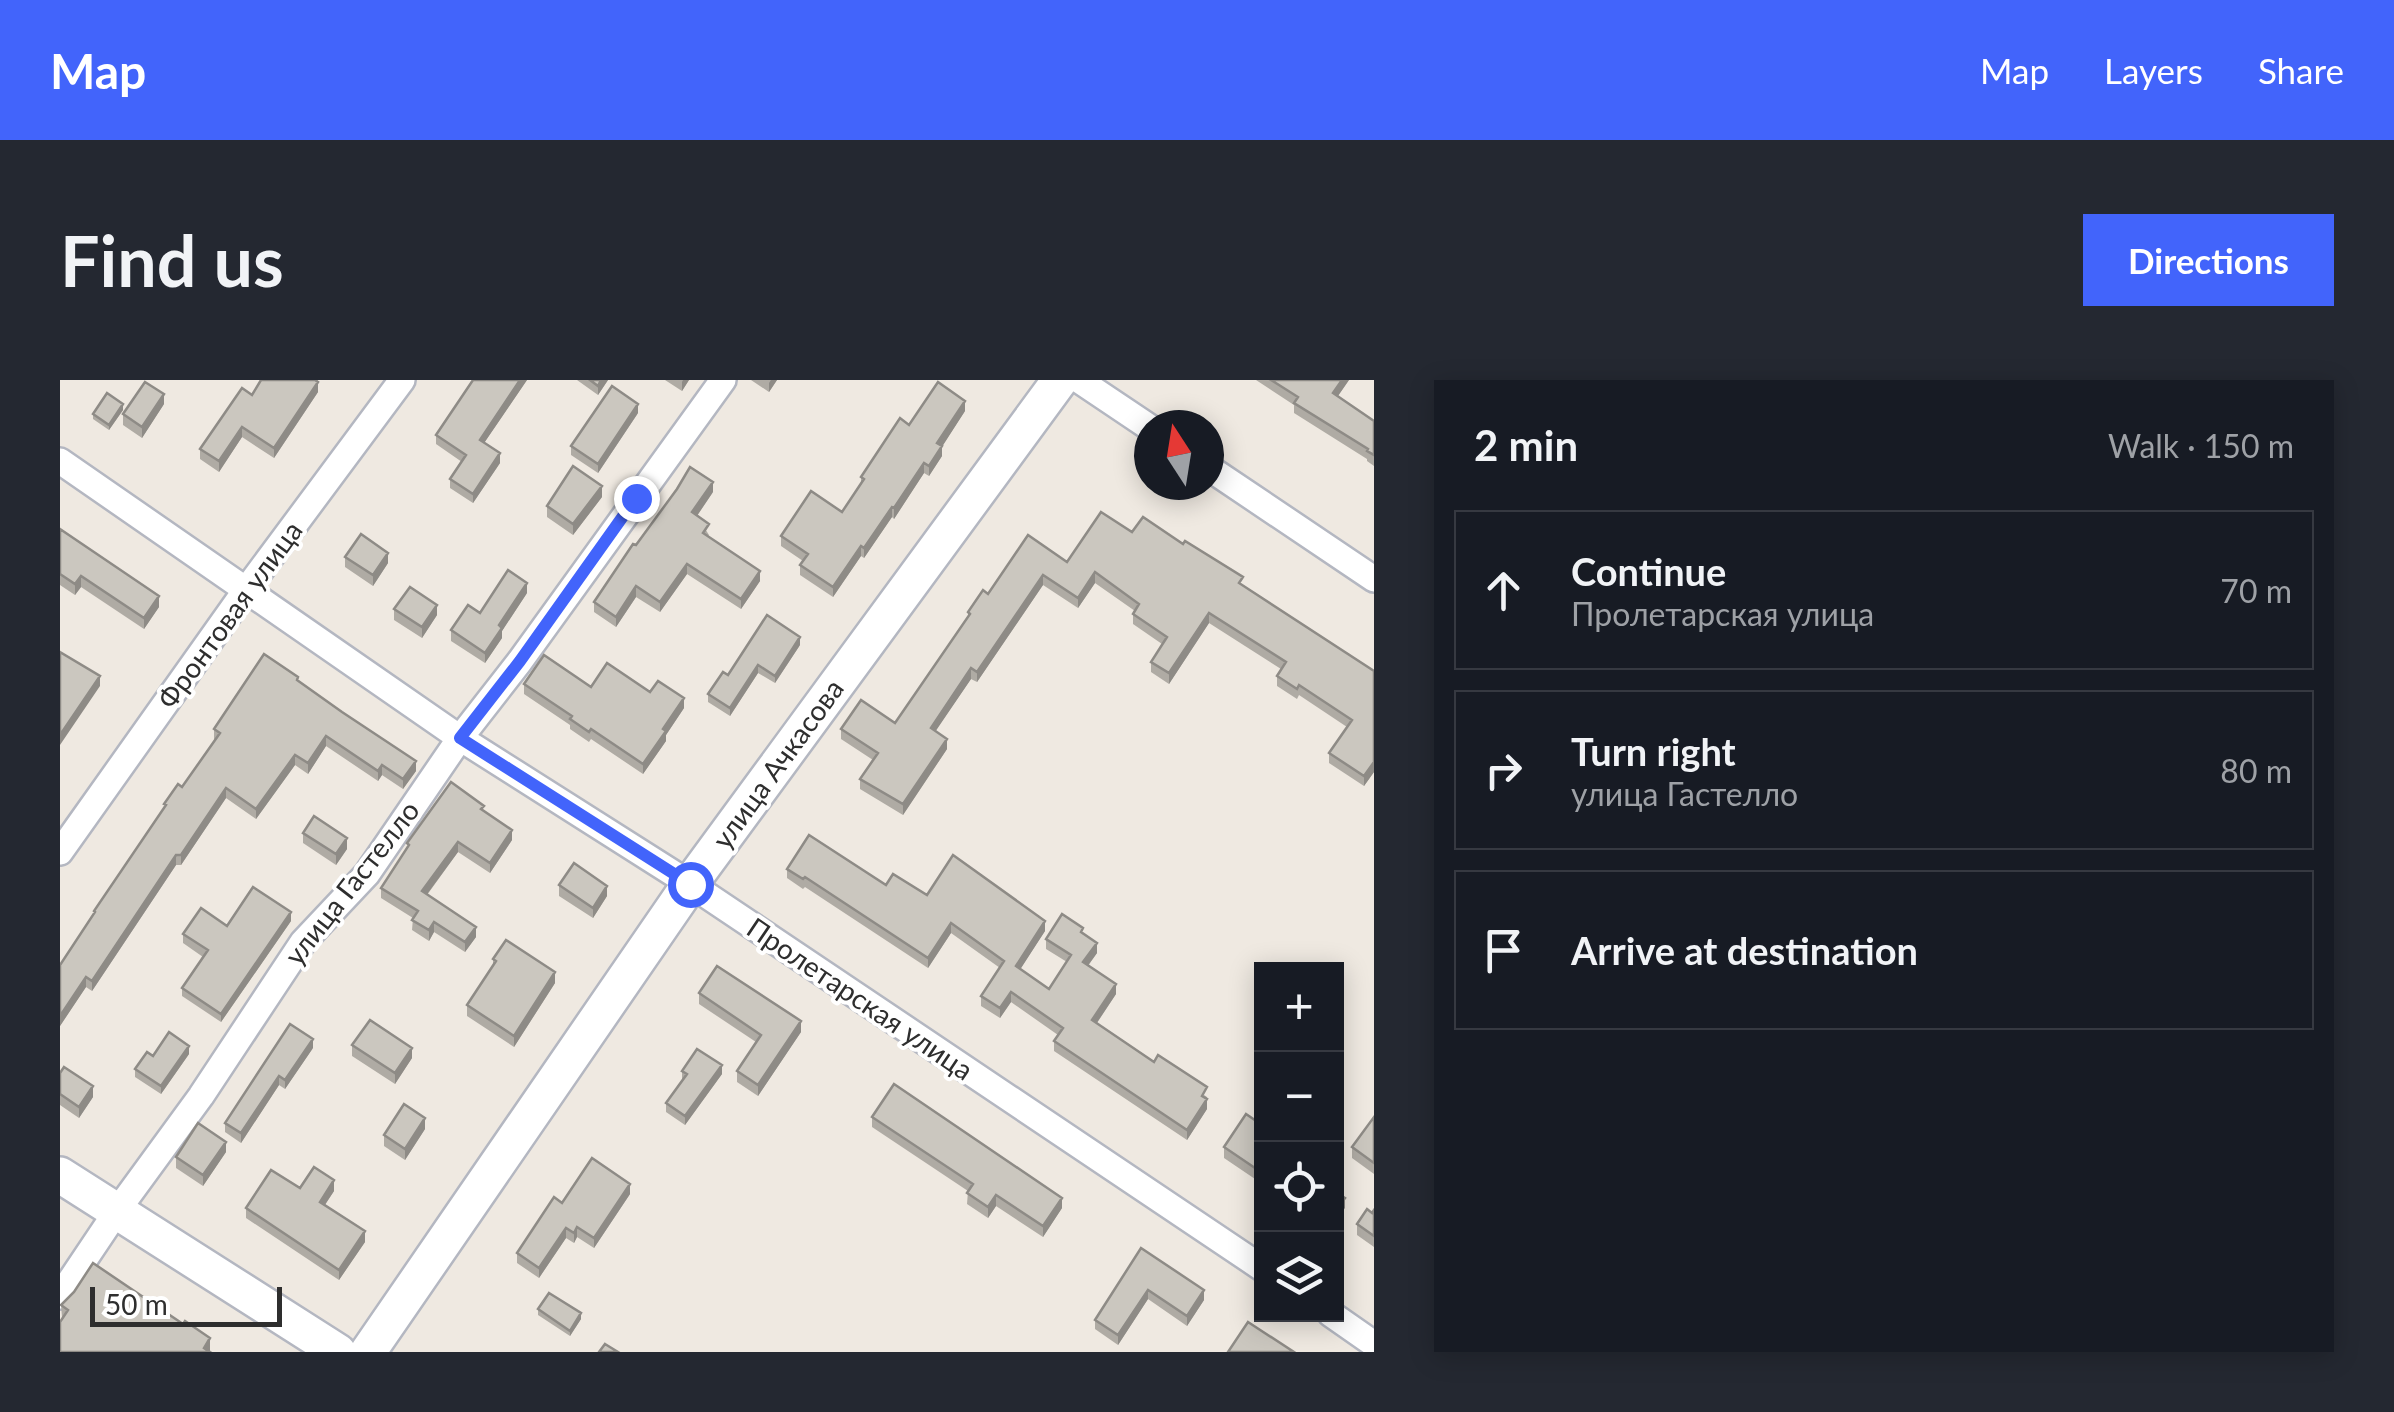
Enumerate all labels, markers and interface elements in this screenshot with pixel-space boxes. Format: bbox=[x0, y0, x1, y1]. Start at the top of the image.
text: Map bbox=[50, 42, 146, 99]
text: Map bbox=[1980, 49, 2049, 91]
text: Layers bbox=[2104, 49, 2203, 91]
text: Share bbox=[2258, 49, 2344, 91]
button: Directions bbox=[2083, 214, 2334, 306]
text: Find us bbox=[60, 218, 284, 302]
north arrow bbox=[1134, 410, 1224, 500]
text: 2 min bbox=[1474, 420, 1578, 470]
text: Walk · 150 m bbox=[2108, 426, 2294, 465]
route end bbox=[614, 476, 660, 522]
street label: Фронтовая улица bbox=[150, 514, 309, 715]
text: Continue bbox=[1571, 548, 1726, 594]
icon: ahead bbox=[1476, 563, 1531, 618]
text: 70 m bbox=[2220, 571, 2292, 610]
text: Пролетарская улица bbox=[1571, 594, 1874, 633]
street label: улица Ачкасова bbox=[704, 672, 850, 855]
text: Turn right bbox=[1571, 728, 1736, 774]
icon: right bbox=[1476, 743, 1531, 798]
text: 80 m bbox=[2220, 751, 2292, 790]
text: улица Гастелло bbox=[1571, 774, 1798, 813]
street label: улица Гастелло bbox=[277, 794, 426, 971]
route start bbox=[668, 862, 714, 908]
street label: Пролетарская улица bbox=[741, 910, 980, 1086]
icon: arrive bbox=[1476, 923, 1531, 978]
text: Arrive at destination bbox=[1571, 927, 1918, 973]
map controls bbox=[1254, 962, 1344, 1322]
button: + bbox=[1254, 962, 1344, 1052]
button: − bbox=[1254, 1052, 1344, 1142]
button: locate bbox=[1254, 1142, 1344, 1232]
button: layers bbox=[1254, 1232, 1344, 1322]
scale bar bbox=[90, 1282, 282, 1326]
text: 50 m bbox=[105, 1287, 168, 1321]

